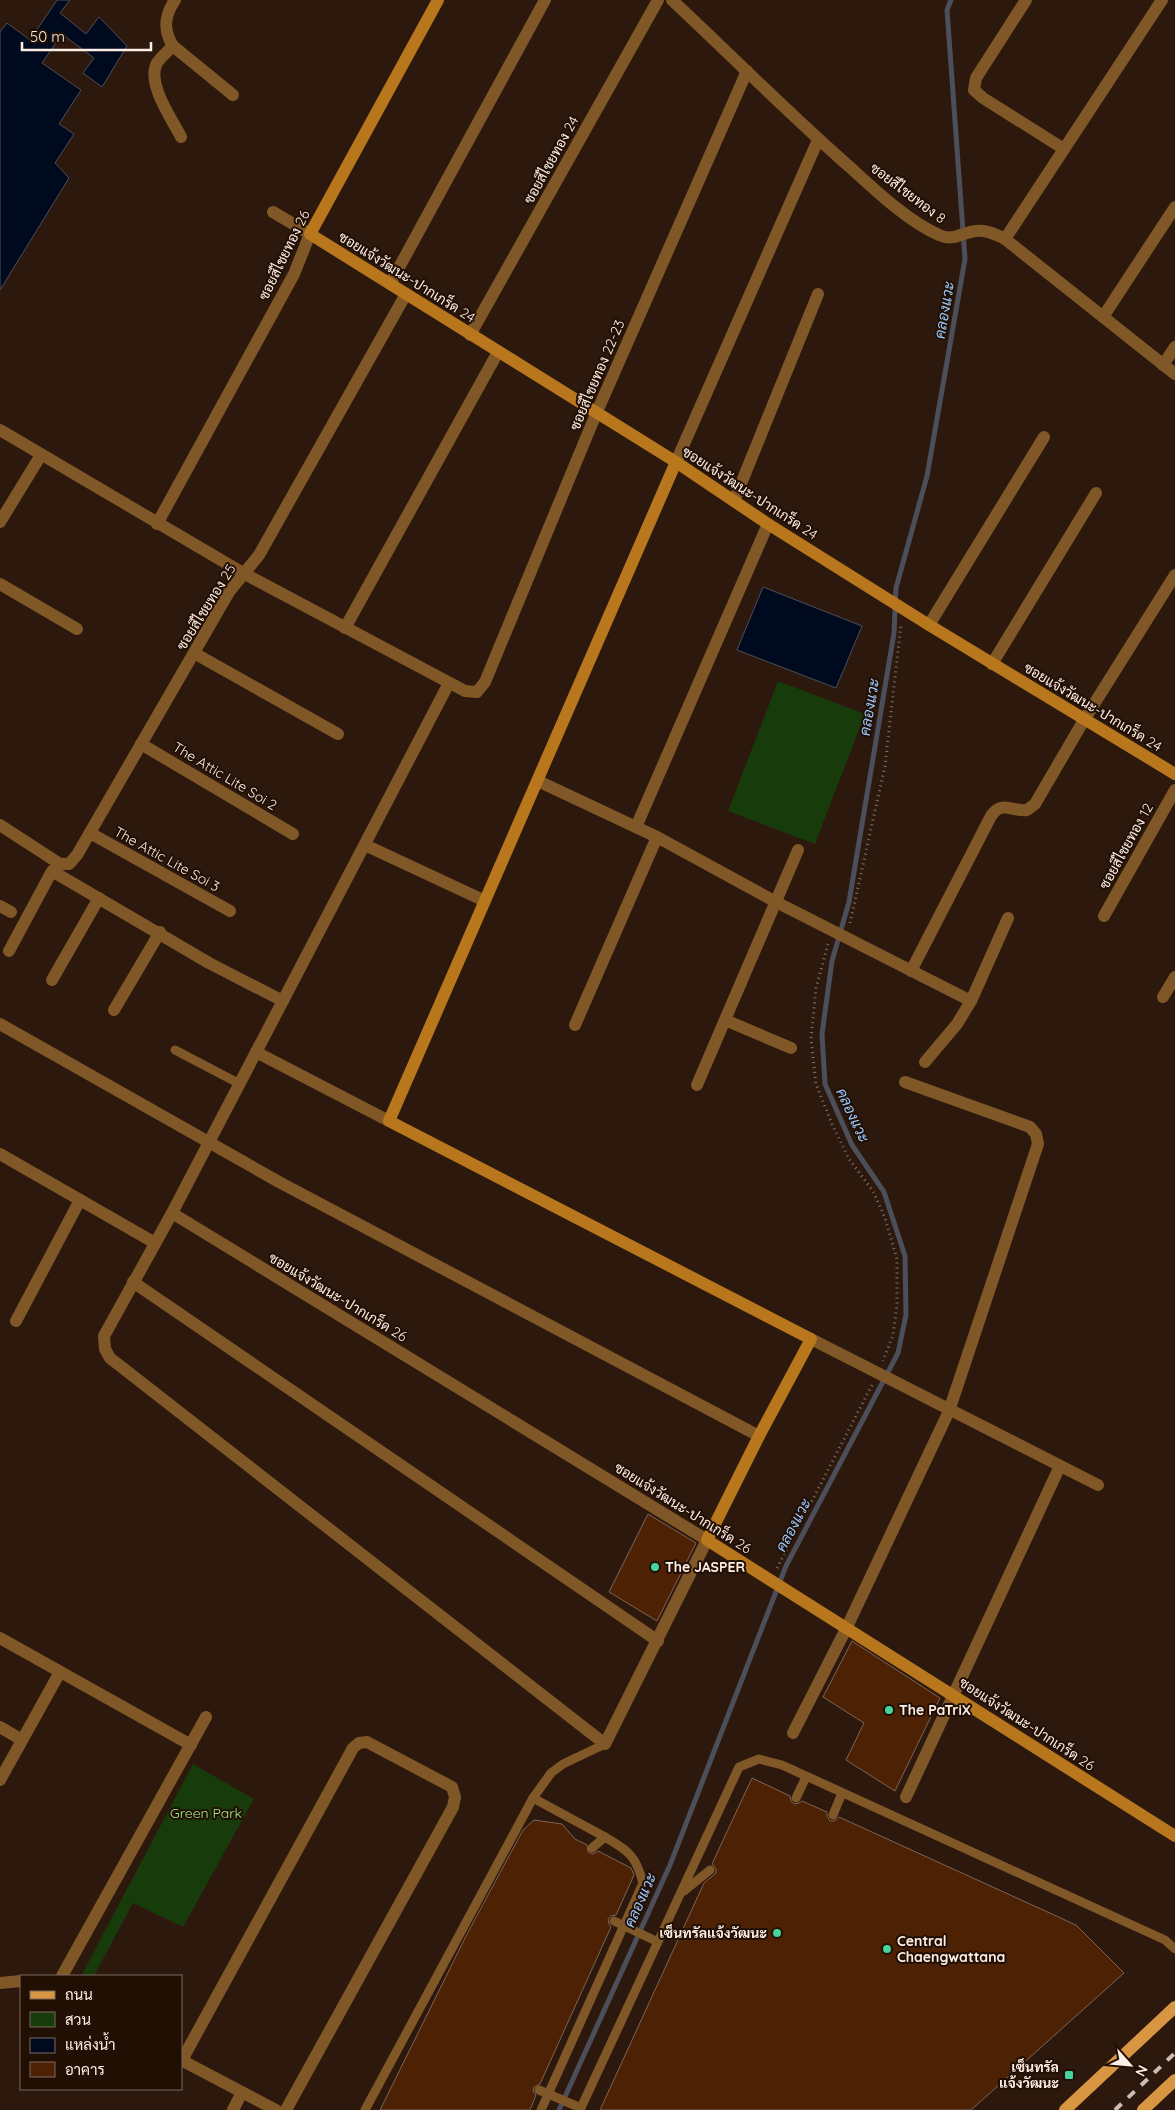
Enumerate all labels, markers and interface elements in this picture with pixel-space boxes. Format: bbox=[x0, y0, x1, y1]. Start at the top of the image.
scale bar bbox=[22, 20, 151, 52]
text: 50 m bbox=[30, 27, 65, 46]
street label: ซอยสีไชยทอง 24 bbox=[520, 113, 582, 207]
street label: ซอยสีไชยทอง 8 bbox=[867, 159, 949, 227]
street label: ซอยสีไชยทอง 26 bbox=[254, 207, 314, 303]
street label: ซอยแจ้งวัฒนะ-ปากเกร็ด 24 bbox=[335, 228, 479, 326]
water label: คลองแวะ bbox=[930, 280, 958, 340]
street label: ซอยสีไชยทอง 22-23 bbox=[566, 317, 628, 433]
street label: ซอยแจ้งวัฒนะ-ปากเกร็ด 24 bbox=[679, 442, 821, 544]
street label: ซอยสีไชยทอง 25 bbox=[172, 561, 240, 653]
street label: ซอยแจ้งวัฒนะ-ปากเกร็ด 24 bbox=[1021, 659, 1165, 755]
water label: คลองแวะ bbox=[855, 677, 883, 737]
street label: The Attic Lite Soi 2 bbox=[170, 738, 281, 814]
street label: ซอยสีไชยทอง 12 bbox=[1095, 800, 1157, 892]
street label: The Attic Lite Soi 3 bbox=[111, 823, 223, 895]
water label: คลองแวะ bbox=[832, 1085, 874, 1145]
street label: ซอยแจ้งวัฒนะ-ปากเกร็ด 26 bbox=[265, 1249, 411, 1346]
street label: ซอยแจ้งวัฒนะ-ปากเกร็ด 26 bbox=[611, 1458, 755, 1558]
water label: คลองแวะ bbox=[771, 1495, 815, 1555]
place label: The JASPER bbox=[665, 1558, 745, 1576]
marker: The JASPER bbox=[649, 1561, 661, 1573]
street label: ซอยแจ้งวัฒนะ-ปากเกร็ด 26 bbox=[956, 1673, 1099, 1775]
place label: The PaTriX bbox=[899, 1701, 971, 1719]
marker: The PaTriX bbox=[883, 1704, 895, 1716]
park label: Green Park bbox=[170, 1804, 242, 1822]
water label: คลองแวะ bbox=[620, 1870, 660, 1930]
place label: เซ็นทรัลแจ้งวัฒนะ bbox=[659, 1923, 767, 1942]
marker: เซ็นทรัลแจ้งวัฒนะ bbox=[771, 1927, 783, 1939]
place label: Central Chaengwattana bbox=[897, 1932, 1005, 1966]
marker: Central Chaengwattana bbox=[881, 1943, 893, 1955]
legend bbox=[20, 1975, 182, 2090]
text: ถนน bbox=[65, 1985, 93, 2004]
text: สวน bbox=[65, 2010, 91, 2029]
text: แหล่งน้ำ bbox=[65, 2032, 116, 2054]
north arrow bbox=[1105, 2040, 1155, 2090]
place label: เซ็นทรัล แจ้งวัฒนะ bbox=[999, 2057, 1059, 2092]
text: อาคาร bbox=[65, 2060, 105, 2079]
text: N bbox=[1131, 2062, 1152, 2080]
marker: เซ็นทรัล แจ้งวัฒนะ bbox=[1063, 2069, 1075, 2081]

